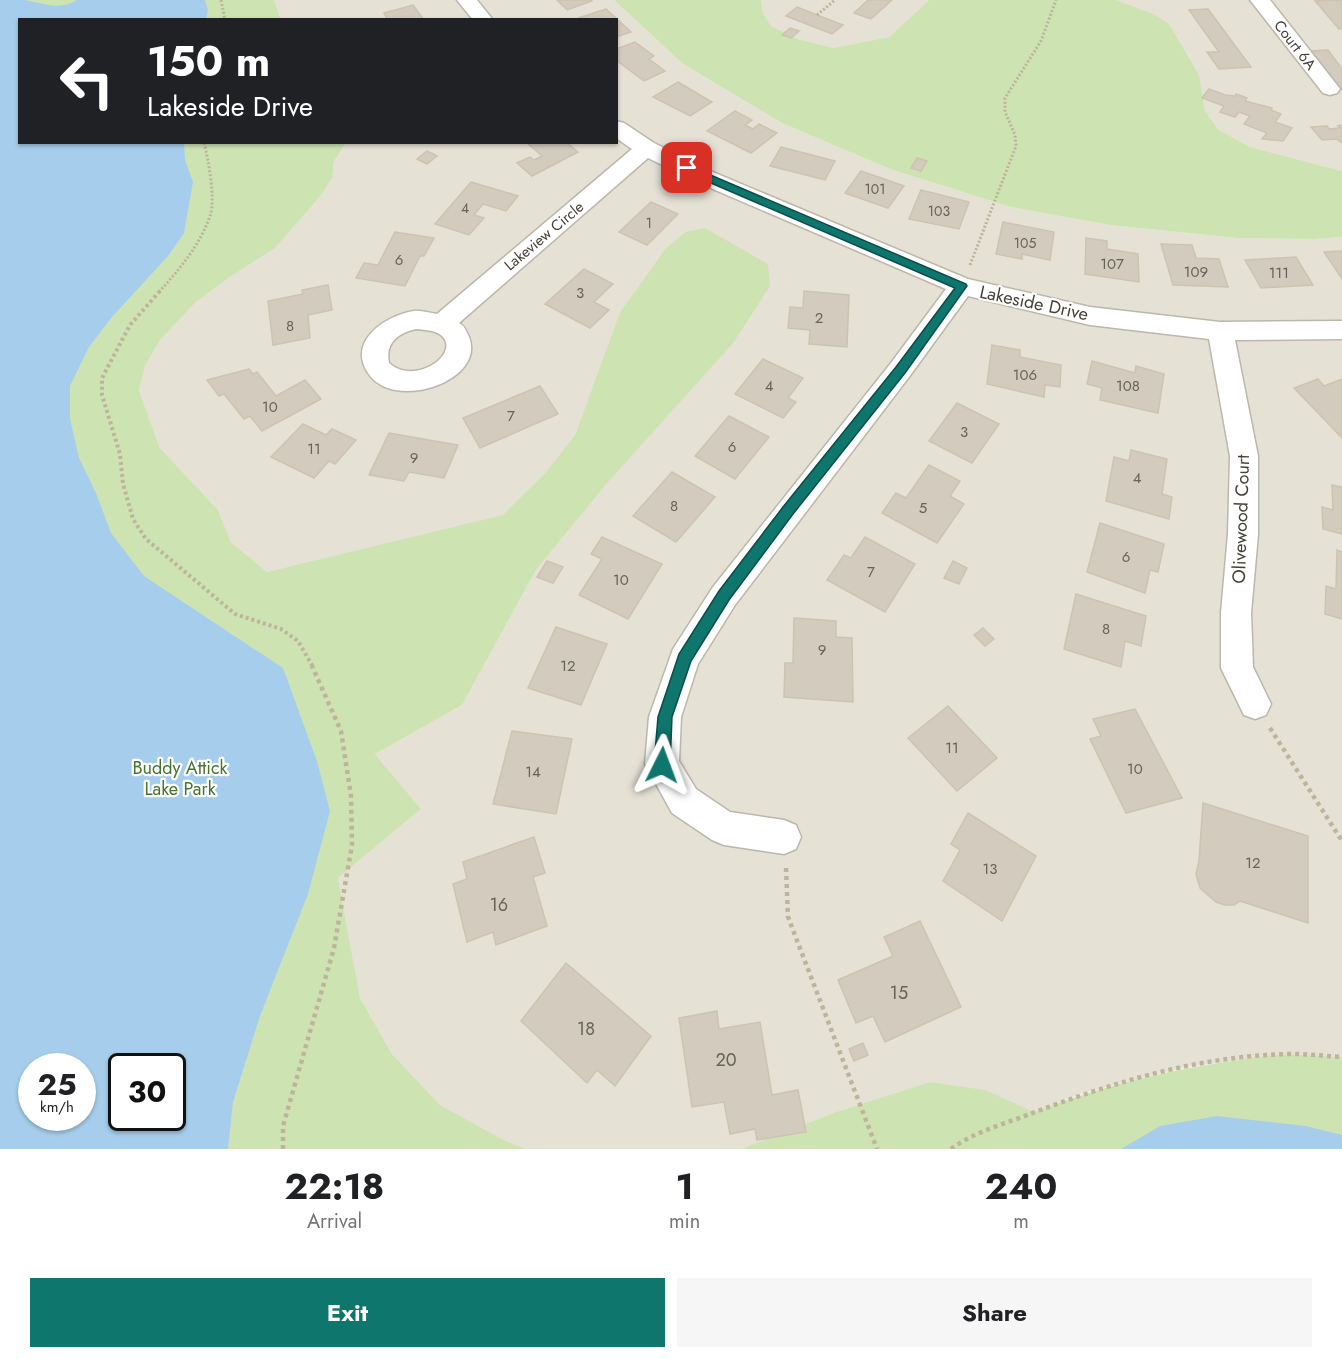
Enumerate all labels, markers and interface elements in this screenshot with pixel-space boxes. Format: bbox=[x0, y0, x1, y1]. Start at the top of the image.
street label: Court 6A bbox=[1268, 15, 1322, 75]
text: 150 m bbox=[147, 31, 270, 92]
icon: left bbox=[48, 42, 126, 120]
text: Lakeside Drive bbox=[147, 87, 313, 126]
pin bbox=[661, 142, 712, 193]
icon: arrive bbox=[670, 151, 703, 184]
house number: 101 bbox=[865, 179, 886, 199]
street label: Lakeview Circle bbox=[499, 196, 589, 276]
house number: 4 bbox=[461, 198, 469, 218]
house number: 103 bbox=[928, 201, 951, 221]
house number: 1 bbox=[646, 213, 652, 233]
house number: 105 bbox=[1014, 233, 1036, 253]
house number: 6 bbox=[395, 249, 403, 271]
house number: 107 bbox=[1100, 253, 1124, 275]
house number: 109 bbox=[1184, 261, 1208, 283]
house number: 111 bbox=[1269, 262, 1289, 284]
street label: Lakeside Drive bbox=[977, 279, 1091, 327]
house number: 3 bbox=[576, 282, 584, 304]
house number: 2 bbox=[815, 307, 823, 329]
house number: 8 bbox=[286, 315, 294, 337]
house number: 106 bbox=[1013, 364, 1037, 386]
house number: 4 bbox=[765, 375, 774, 397]
house number: 108 bbox=[1116, 375, 1140, 397]
house number: 10 bbox=[262, 396, 278, 418]
house number: 7 bbox=[507, 405, 515, 427]
house number: 3 bbox=[960, 421, 968, 443]
house number: 6 bbox=[728, 436, 736, 458]
house number: 11 bbox=[307, 438, 321, 460]
house number: 9 bbox=[410, 447, 418, 469]
street label: Olivewood Court bbox=[1226, 453, 1256, 584]
house number: 4 bbox=[1133, 467, 1142, 489]
house number: 8 bbox=[670, 495, 678, 517]
house number: 5 bbox=[919, 497, 927, 519]
house number: 6 bbox=[1122, 546, 1130, 568]
house number: 7 bbox=[867, 561, 875, 583]
house number: 10 bbox=[613, 569, 629, 591]
house number: 8 bbox=[1102, 618, 1110, 640]
house number: 9 bbox=[818, 639, 826, 661]
house number: 12 bbox=[560, 655, 576, 677]
position arrow bbox=[630, 733, 694, 797]
house number: 11 bbox=[945, 737, 959, 759]
park label: Buddy Attick Lake Park bbox=[132, 755, 228, 802]
house number: 10 bbox=[1127, 758, 1143, 780]
house number: 14 bbox=[525, 761, 541, 783]
house number: 12 bbox=[1245, 852, 1261, 874]
house number: 13 bbox=[983, 858, 997, 880]
house number: 16 bbox=[490, 892, 508, 918]
house number: 15 bbox=[890, 980, 908, 1006]
house number: 18 bbox=[577, 1016, 595, 1042]
house number: 20 bbox=[715, 1047, 737, 1073]
speed limit sign: 30 bbox=[108, 1053, 186, 1131]
text: 25 bbox=[37, 1063, 77, 1106]
text: km/h bbox=[40, 1096, 74, 1118]
text: 22:18 bbox=[285, 1160, 384, 1212]
text: 1 bbox=[675, 1160, 694, 1212]
text: 240 bbox=[985, 1160, 1057, 1212]
text: Arrival bbox=[307, 1207, 362, 1236]
text: min bbox=[669, 1207, 700, 1236]
text: m bbox=[1013, 1207, 1029, 1236]
button: Exit bbox=[30, 1278, 665, 1347]
button: Share bbox=[677, 1278, 1312, 1347]

